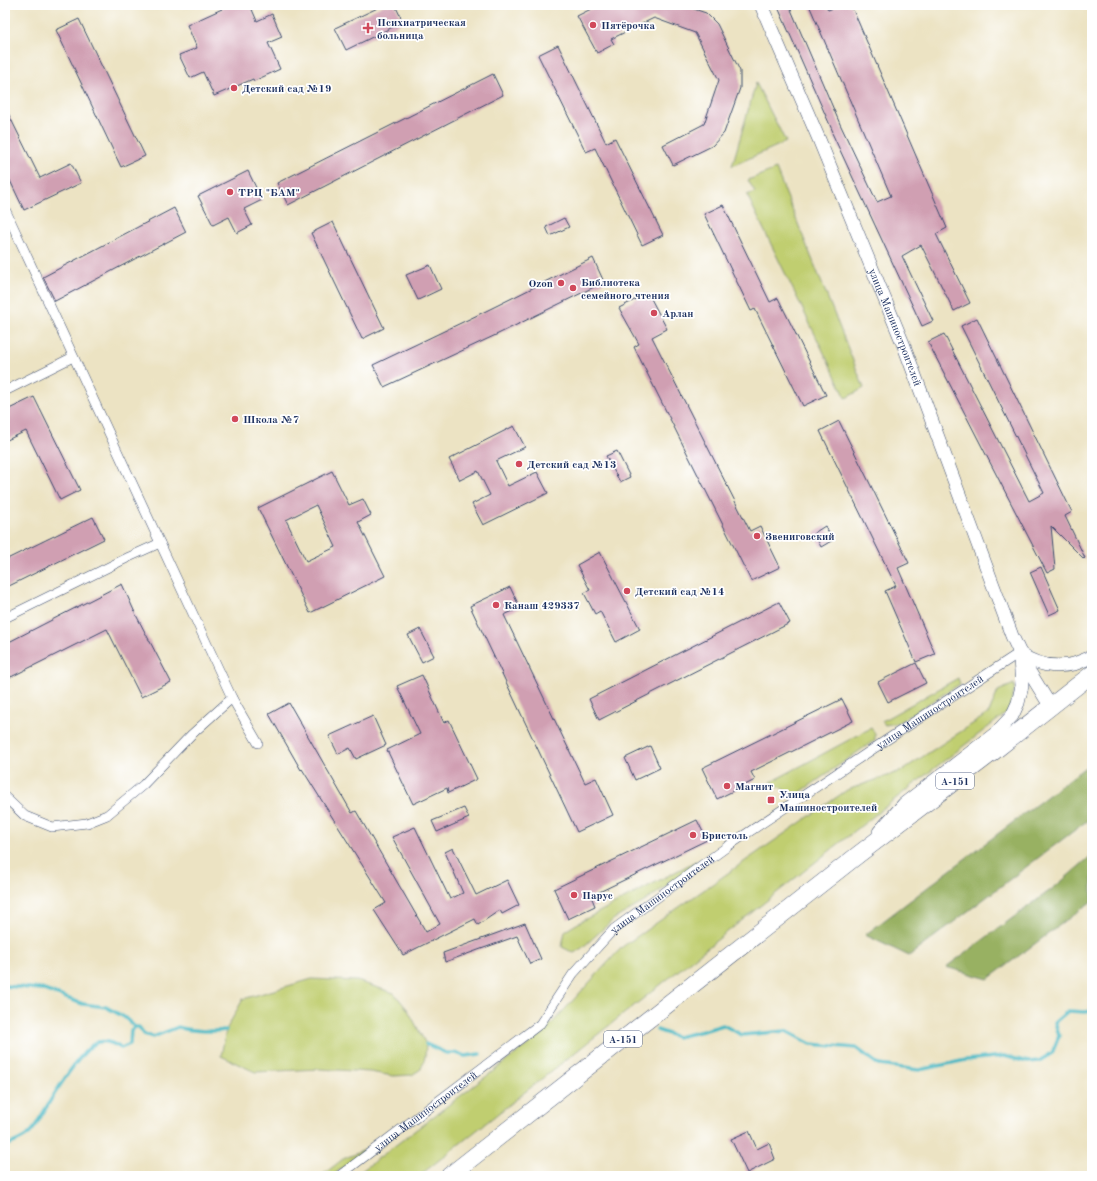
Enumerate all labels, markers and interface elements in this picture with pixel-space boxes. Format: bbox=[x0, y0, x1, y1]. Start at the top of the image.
place label: Психиатрическая больница bbox=[377, 18, 466, 42]
marker: Пятёрочка bbox=[588, 20, 598, 30]
place label: Пятёрочка bbox=[601, 21, 655, 32]
marker: Психиатрическая больница bbox=[362, 22, 374, 34]
marker: Детский сад №19 bbox=[229, 83, 239, 93]
place label: Детский сад №19 bbox=[242, 84, 331, 95]
marker: ТРЦ "БАМ" bbox=[225, 187, 235, 197]
place label: ТРЦ "БАМ" bbox=[238, 188, 300, 199]
street label: улица Машиностроителей bbox=[866, 267, 922, 388]
marker: Ozon bbox=[556, 278, 566, 288]
place label: Библиотека семейного чтения bbox=[581, 278, 670, 302]
place label: Ozon bbox=[528, 279, 553, 290]
marker: Библиотека семейного чтения bbox=[568, 283, 578, 293]
marker: Арлан bbox=[649, 308, 659, 318]
place label: Арлан bbox=[662, 309, 694, 320]
marker: Школа №7 bbox=[230, 414, 240, 424]
place label: Школа №7 bbox=[243, 415, 299, 426]
marker: Детский сад №13 bbox=[514, 459, 524, 469]
place label: Детский сад №13 bbox=[527, 460, 616, 471]
marker: Звениговский bbox=[752, 531, 762, 541]
place label: Звениговский bbox=[765, 532, 835, 543]
marker: Детский сад №14 bbox=[622, 586, 632, 596]
place label: Детский сад №14 bbox=[635, 587, 724, 598]
marker: Канаш 429337 bbox=[491, 600, 501, 610]
place label: Канаш 429337 bbox=[504, 601, 580, 612]
street label: улица Машиностроителей bbox=[875, 674, 986, 752]
road number: А-151 bbox=[936, 773, 974, 789]
marker: Магнит bbox=[722, 781, 732, 791]
place label: Магнит bbox=[735, 782, 773, 793]
place label: Улица Машиностроителей bbox=[779, 790, 877, 814]
marker: Улица Машиностроителей bbox=[766, 795, 776, 805]
marker: Бристоль bbox=[688, 830, 698, 840]
place label: Бристоль bbox=[701, 831, 748, 842]
street label: улица Машиностроителей bbox=[609, 854, 717, 936]
marker: Парус bbox=[569, 890, 579, 900]
place label: Парус bbox=[582, 891, 613, 902]
road number: А-151 bbox=[604, 1031, 642, 1047]
street label: улица Машиностроителей bbox=[373, 1070, 480, 1154]

